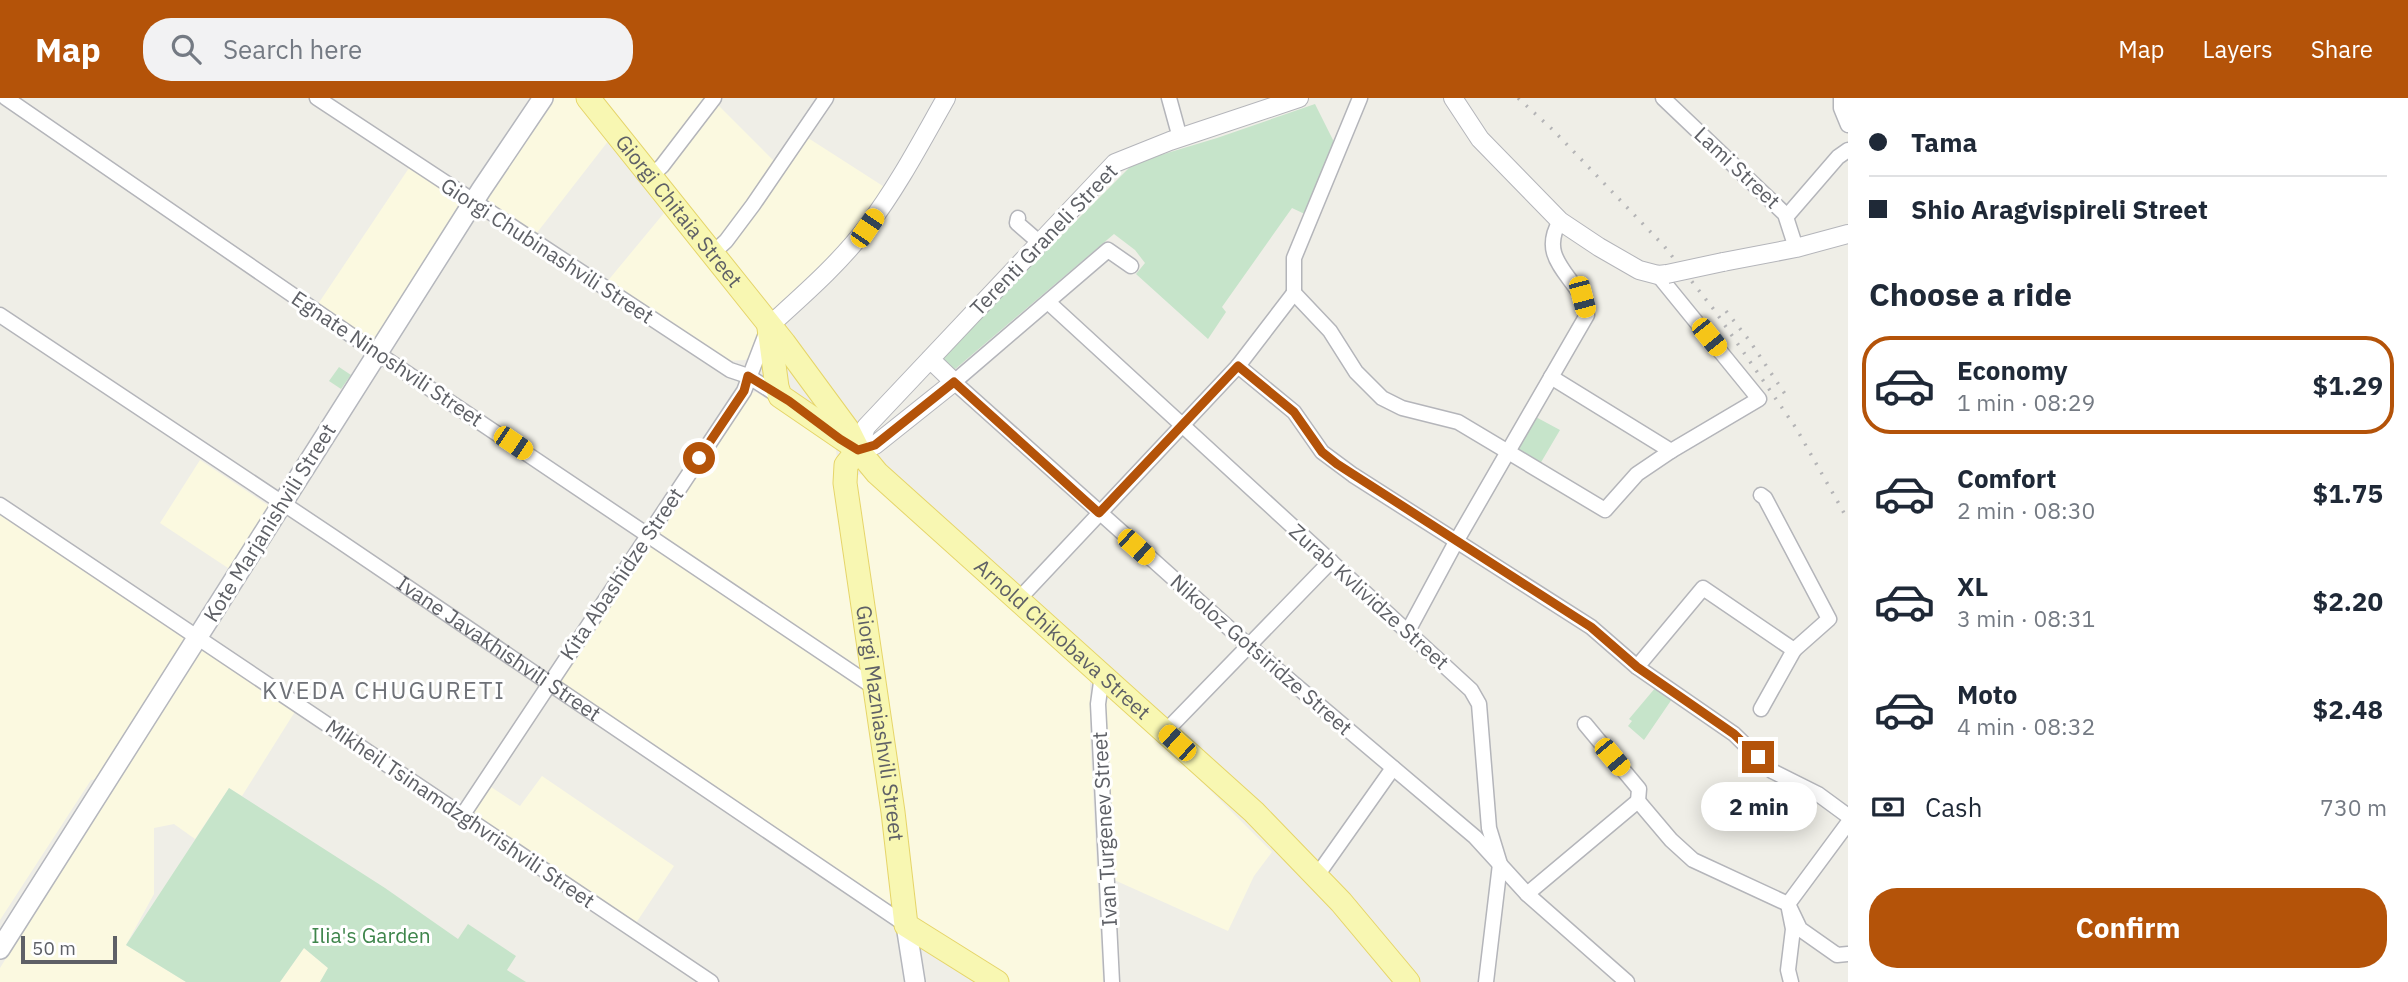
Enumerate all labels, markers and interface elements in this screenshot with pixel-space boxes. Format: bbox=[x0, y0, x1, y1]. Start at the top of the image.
search box bbox=[143, 18, 633, 81]
text: Map bbox=[35, 28, 101, 71]
icon: search bbox=[167, 30, 205, 68]
text: Search here bbox=[223, 32, 362, 66]
text: Map bbox=[2118, 33, 2165, 65]
text: Layers bbox=[2203, 33, 2273, 65]
text: Share bbox=[2311, 33, 2373, 65]
street label: Lami Street bbox=[1689, 120, 1787, 214]
text: Tama bbox=[1911, 125, 1977, 159]
street label: Giorgi Chitaia Street bbox=[610, 128, 749, 293]
street label: Terenti Graneli Street bbox=[963, 157, 1123, 321]
street label: Giorgi Chubinashvili Street bbox=[436, 171, 659, 330]
text: Shio Aragvispireli Street bbox=[1911, 192, 2208, 226]
car bbox=[847, 205, 888, 251]
text: Choose a ride bbox=[1869, 273, 2072, 315]
car bbox=[1567, 274, 1598, 320]
street label: Egnate Ninoshvili Street bbox=[286, 284, 489, 433]
car bbox=[1688, 314, 1731, 360]
text: Economy bbox=[1957, 353, 2068, 387]
icon: car bbox=[1873, 354, 1936, 417]
text: $1.29 bbox=[2313, 368, 2383, 402]
text: 1 min · 08:29 bbox=[1957, 387, 2095, 417]
street label: Kote Marjanishvili Street bbox=[197, 418, 342, 627]
car bbox=[490, 423, 537, 463]
route start bbox=[683, 442, 715, 474]
text: Comfort bbox=[1957, 461, 2056, 495]
icon: car bbox=[1873, 462, 1936, 525]
text: $1.75 bbox=[2313, 476, 2383, 510]
street label: Kita Abashidze Street bbox=[553, 482, 689, 665]
text: 2 min · 08:30 bbox=[1957, 495, 2095, 525]
street label: Zurab Kvlividze Street bbox=[1284, 517, 1455, 676]
car bbox=[1114, 525, 1159, 569]
street label: Arnold Chikobava Street bbox=[969, 552, 1157, 725]
street label: Nikoloz Gotsiridze Street bbox=[1165, 567, 1359, 741]
street label: Ivane Javakhishvili Street bbox=[392, 569, 607, 727]
text: XL bbox=[1957, 569, 1988, 603]
icon: car bbox=[1873, 570, 1936, 633]
text: $2.20 bbox=[2313, 584, 2383, 618]
street label: Giorgi Mazniashvili Street bbox=[850, 603, 911, 842]
text: 3 min · 08:31 bbox=[1957, 603, 2095, 633]
district label: KVEDA CHUGURETI bbox=[262, 674, 506, 706]
text: Moto bbox=[1957, 677, 2017, 711]
icon: car bbox=[1873, 678, 1936, 741]
text: $2.48 bbox=[2313, 692, 2383, 726]
text: 4 min · 08:32 bbox=[1957, 711, 2095, 741]
street label: Mikheil Tsinamdzghvrishvili Street bbox=[320, 712, 601, 914]
car bbox=[1155, 721, 1200, 765]
street label: Ivan Turgenev Street bbox=[1085, 731, 1123, 927]
car bbox=[1591, 734, 1634, 780]
route end bbox=[1742, 741, 1774, 773]
callout: 2 min bbox=[1700, 782, 1816, 830]
icon: cash bbox=[1869, 788, 1907, 826]
text: Cash bbox=[1925, 790, 1982, 824]
text: 2 min bbox=[1729, 791, 1789, 821]
text: 730 m bbox=[2320, 792, 2387, 822]
button: Confirm bbox=[1869, 888, 2387, 968]
park label: Ilia's Garden bbox=[311, 921, 431, 949]
scale bar bbox=[21, 933, 117, 965]
text: 50 m bbox=[32, 936, 76, 960]

